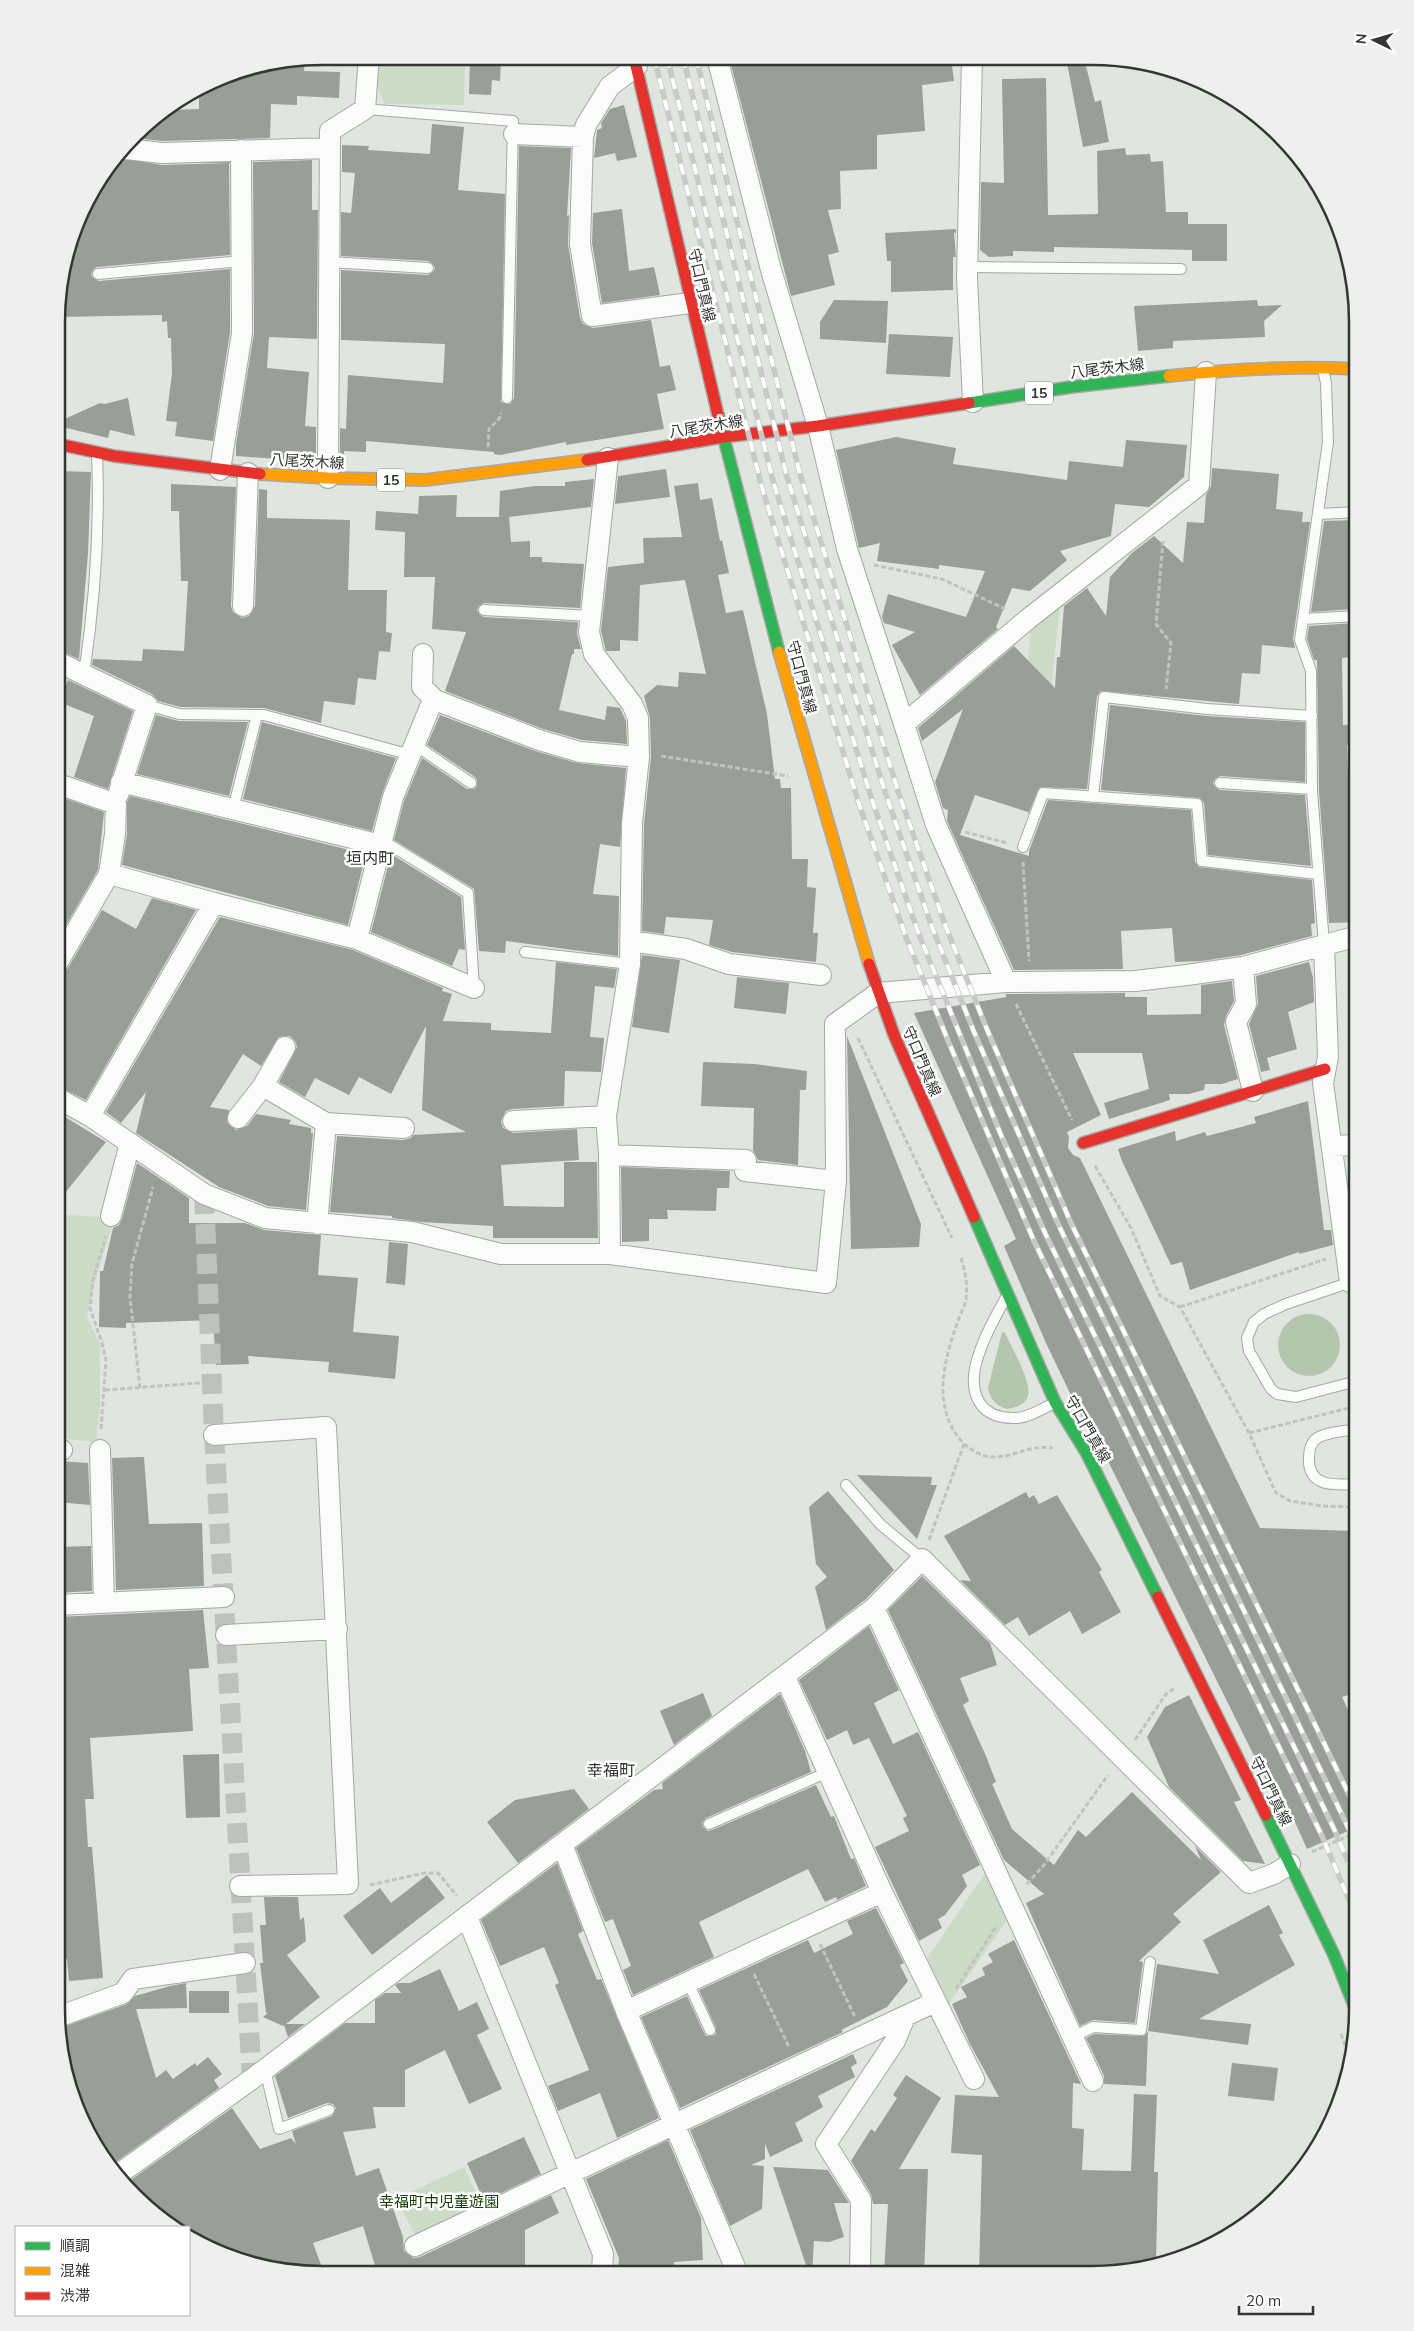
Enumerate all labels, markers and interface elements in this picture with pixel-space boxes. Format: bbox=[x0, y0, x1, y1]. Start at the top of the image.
north arrow bbox=[1349, 15, 1399, 65]
text: N bbox=[1352, 33, 1370, 45]
street label: 守口門真線 bbox=[684, 246, 720, 324]
street label: 八尾茨木線 bbox=[1069, 354, 1145, 382]
road number: 15 bbox=[1025, 382, 1053, 404]
street label: 八尾茨木線 bbox=[667, 411, 745, 441]
street label: 八尾茨木線 bbox=[269, 450, 345, 472]
road number: 15 bbox=[377, 468, 405, 492]
street label: 守口門真線 bbox=[783, 638, 821, 716]
district label: 垣内町 bbox=[346, 848, 394, 868]
street label: 守口門真線 bbox=[899, 1023, 945, 1099]
street label: 守口門真線 bbox=[1061, 1392, 1115, 1466]
street label: 守口門真線 bbox=[1246, 1753, 1296, 1829]
district label: 幸福町 bbox=[587, 1760, 635, 1780]
park label: 幸福町中児童遊園 bbox=[379, 2192, 499, 2211]
legend bbox=[15, 2226, 190, 2316]
text: 順調 bbox=[60, 2236, 90, 2255]
text: 混雑 bbox=[60, 2261, 90, 2280]
scale bar bbox=[1239, 2284, 1313, 2316]
text: 渋滞 bbox=[60, 2286, 90, 2305]
text: 20 m bbox=[1246, 2291, 1281, 2310]

